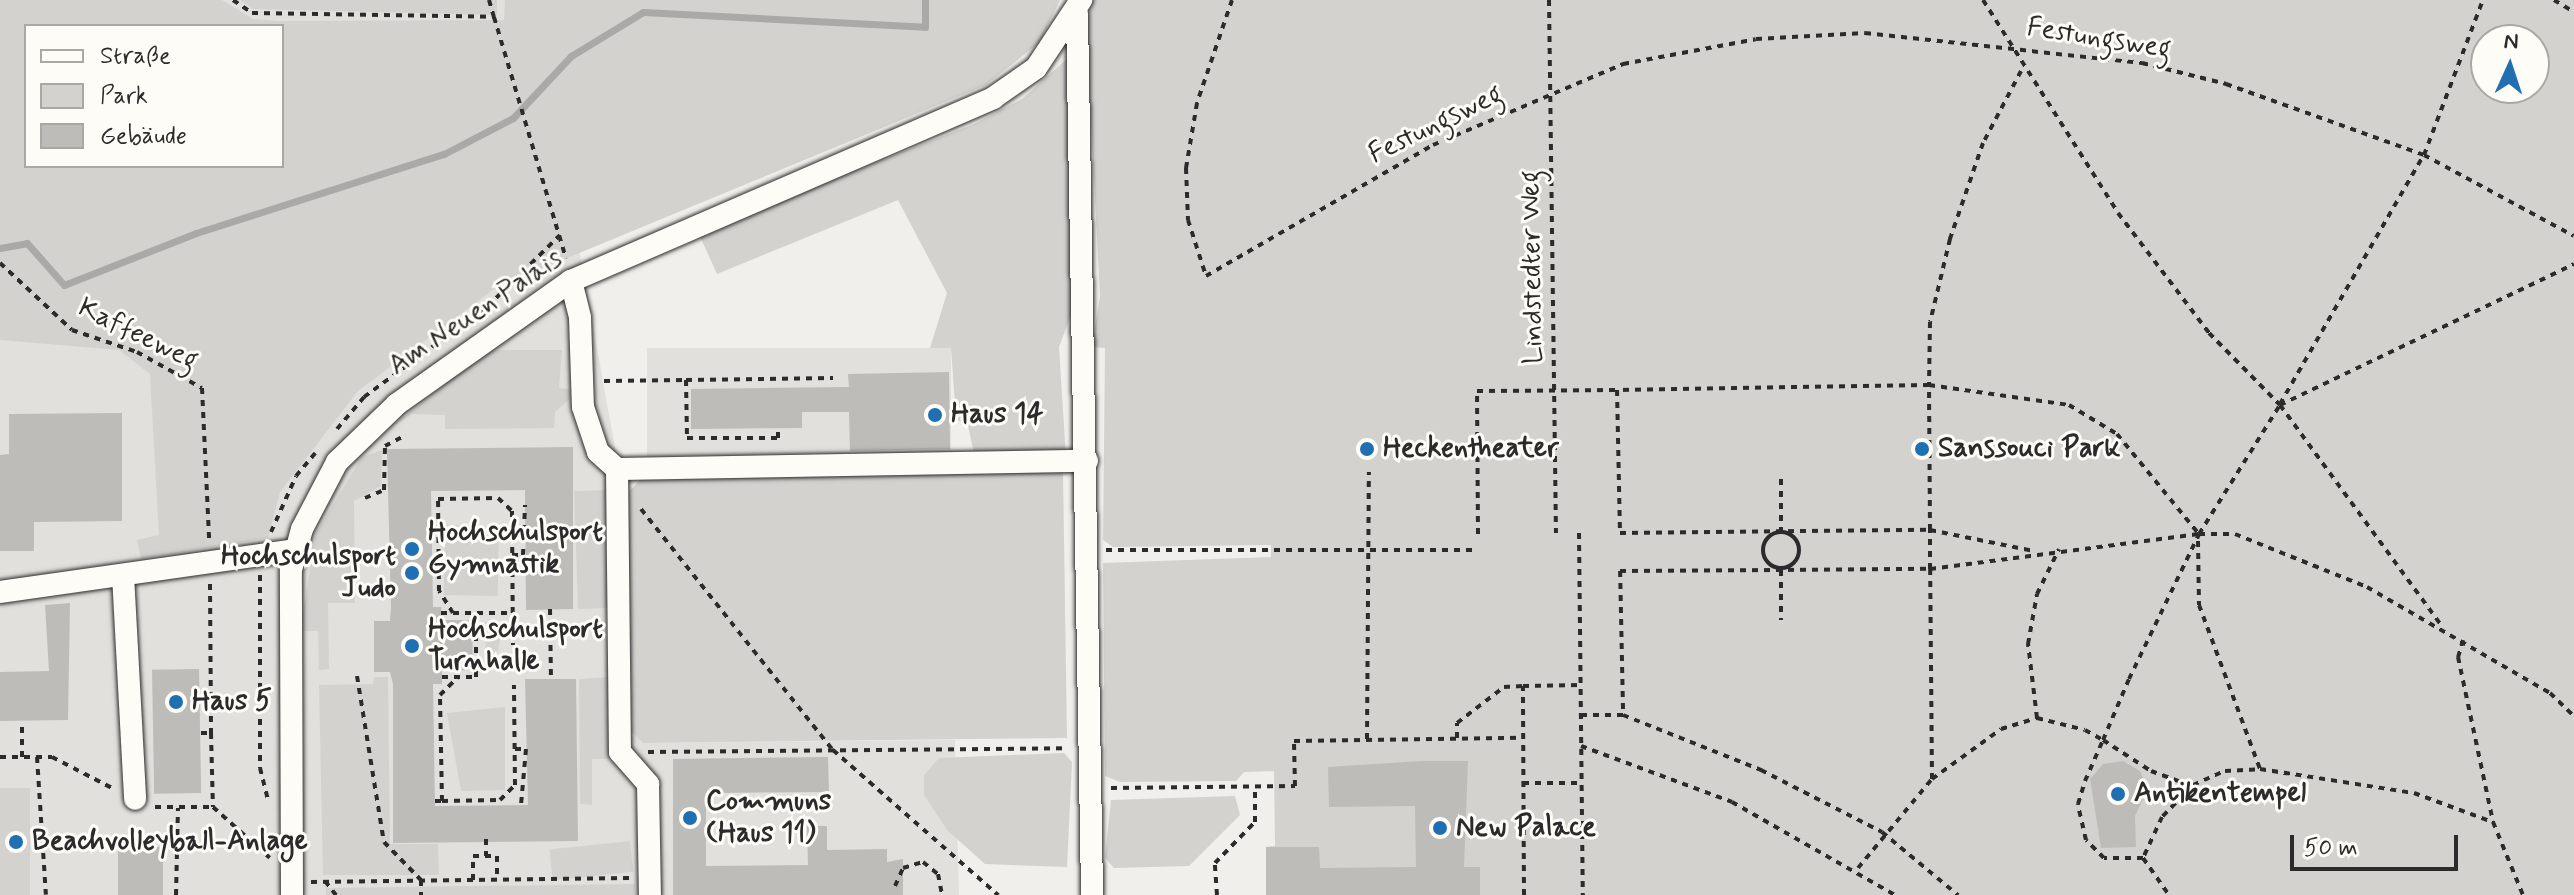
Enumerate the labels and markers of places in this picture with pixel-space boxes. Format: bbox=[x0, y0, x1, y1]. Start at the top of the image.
place label: Haus 14 bbox=[951, 398, 1044, 432]
marker: Haus 14 bbox=[926, 406, 944, 424]
place label: Heckentheater bbox=[1383, 432, 1559, 466]
place label: Sanssouci Park bbox=[1938, 432, 2116, 466]
marker: Heckentheater bbox=[1358, 440, 1376, 458]
marker: Sanssouci Park bbox=[1913, 440, 1931, 458]
place label: Hochschulsport Gymnastik bbox=[428, 516, 603, 582]
place label: Hochschulsport Judo bbox=[221, 540, 396, 606]
marker: Hochschulsport Gymnastik bbox=[403, 540, 421, 558]
marker: Hochschulsport Judo bbox=[403, 564, 421, 582]
place label: Hochschulsport Turnhalle bbox=[428, 613, 603, 679]
marker: Hochschulsport Turnhalle bbox=[403, 637, 421, 655]
place label: Haus 5 bbox=[192, 685, 272, 719]
marker: Haus 5 bbox=[167, 693, 185, 711]
place label: Antikentempel bbox=[2134, 777, 2306, 811]
place label: Communs (Haus 11) bbox=[706, 785, 831, 851]
marker: Antikentempel bbox=[2109, 785, 2127, 803]
marker: Communs (Haus 11) bbox=[681, 809, 699, 827]
place label: New Palace bbox=[1456, 811, 1588, 845]
marker: New Palace bbox=[1431, 819, 1449, 837]
place label: Beachvolleyball-Anlage bbox=[32, 825, 308, 859]
marker: Beachvolleyball-Anlage bbox=[7, 833, 25, 851]

